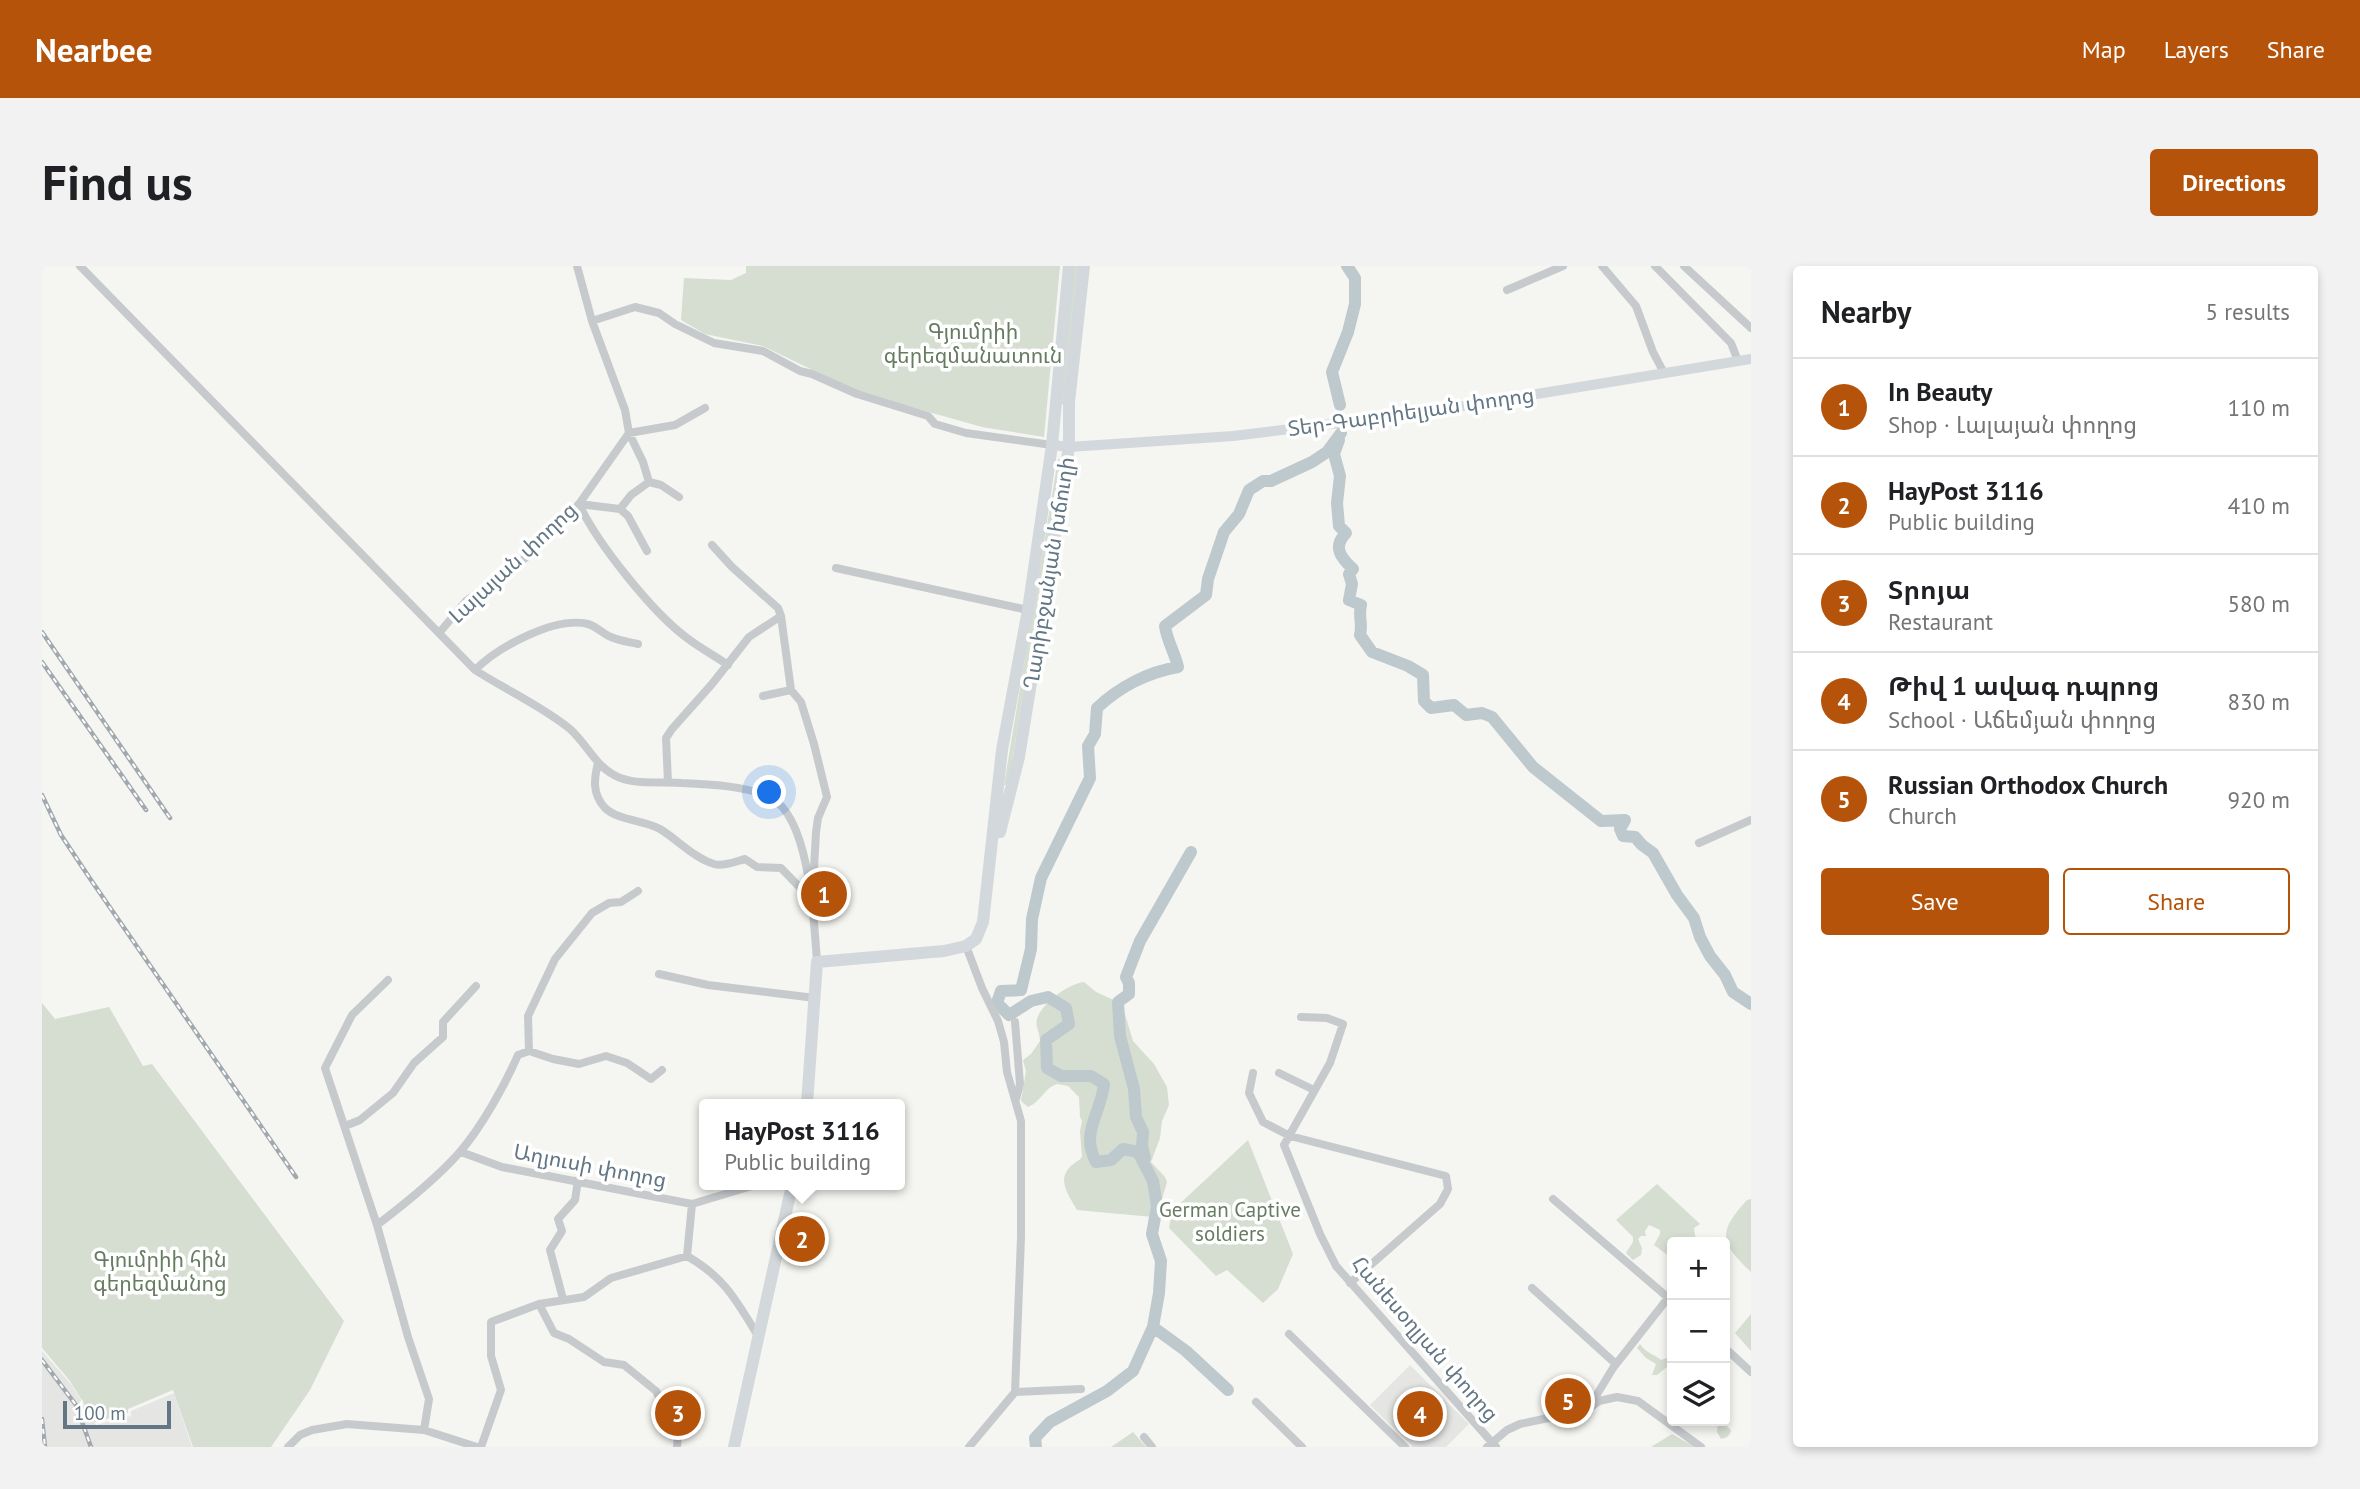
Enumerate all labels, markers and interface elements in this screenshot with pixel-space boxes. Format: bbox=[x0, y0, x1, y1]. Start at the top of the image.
text: Nearbee bbox=[35, 28, 152, 71]
text: Map bbox=[2082, 34, 2126, 65]
text: Layers bbox=[2164, 34, 2229, 65]
text: Share bbox=[2267, 34, 2325, 65]
button: Directions bbox=[2150, 149, 2318, 216]
text: Find us bbox=[42, 150, 193, 214]
text: Nearby bbox=[1821, 292, 1911, 331]
text: 5 results bbox=[2206, 297, 2290, 326]
park label: Գյումրիի գերեզմանատուն bbox=[884, 318, 1062, 369]
text: In Beauty bbox=[1888, 375, 1993, 408]
street label: Տեր-Գաբրիելյան փողոց bbox=[1286, 381, 1536, 442]
text: 1 bbox=[1837, 393, 1851, 422]
text: 110 m bbox=[2228, 393, 2290, 422]
text: Shop · Լալայան փողոց bbox=[1888, 410, 2137, 439]
street label: Ղարիբջանյան խճուղի bbox=[1017, 455, 1080, 691]
text: HayPost 3116 bbox=[1888, 474, 2044, 507]
text: 2 bbox=[1837, 491, 1851, 520]
text: 410 m bbox=[2228, 491, 2290, 520]
street label: Լալայան փողոց bbox=[443, 496, 582, 629]
text: Public building bbox=[1888, 507, 2035, 536]
text: Տրոյա bbox=[1888, 573, 1970, 606]
text: 3 bbox=[1837, 589, 1851, 618]
text: 580 m bbox=[2228, 589, 2290, 618]
text: Restaurant bbox=[1888, 607, 1993, 636]
text: Թիվ 1 ավագ դպրոց bbox=[1888, 669, 2159, 702]
text: 4 bbox=[1837, 687, 1851, 716]
text: 830 m bbox=[2228, 687, 2290, 716]
text: School · Աճեմյան փողոց bbox=[1888, 705, 2156, 734]
text: Russian Orthodox Church bbox=[1888, 768, 2168, 801]
your location bbox=[752, 775, 786, 809]
text: 5 bbox=[1837, 785, 1851, 814]
text: 920 m bbox=[2228, 785, 2290, 814]
text: Church bbox=[1888, 801, 1957, 830]
pin: 1 bbox=[801, 868, 847, 920]
button: Save bbox=[1821, 868, 2049, 935]
button: Share bbox=[2063, 868, 2290, 935]
popup bbox=[699, 1099, 905, 1190]
text: HayPost 3116 bbox=[724, 1114, 880, 1147]
street label: Աղյուսի փողոց bbox=[511, 1137, 669, 1194]
text: Public building bbox=[724, 1147, 871, 1176]
park label: German Captive soldiers bbox=[1159, 1196, 1301, 1247]
pin: 2 bbox=[779, 1213, 825, 1265]
map controls bbox=[1667, 1237, 1730, 1426]
button: + bbox=[1667, 1237, 1730, 1300]
park label: Գյումրիի հին գերեզմանոց bbox=[93, 1246, 227, 1297]
street label: Հանեսօղլյան փողոց bbox=[1346, 1250, 1505, 1427]
button: − bbox=[1667, 1300, 1730, 1363]
button: layers bbox=[1667, 1363, 1730, 1426]
pin: 5 bbox=[1545, 1375, 1591, 1427]
pin: 3 bbox=[655, 1387, 701, 1439]
pin: 4 bbox=[1397, 1388, 1443, 1440]
scale bar bbox=[63, 1398, 172, 1430]
text: 100 m bbox=[74, 1401, 126, 1425]

